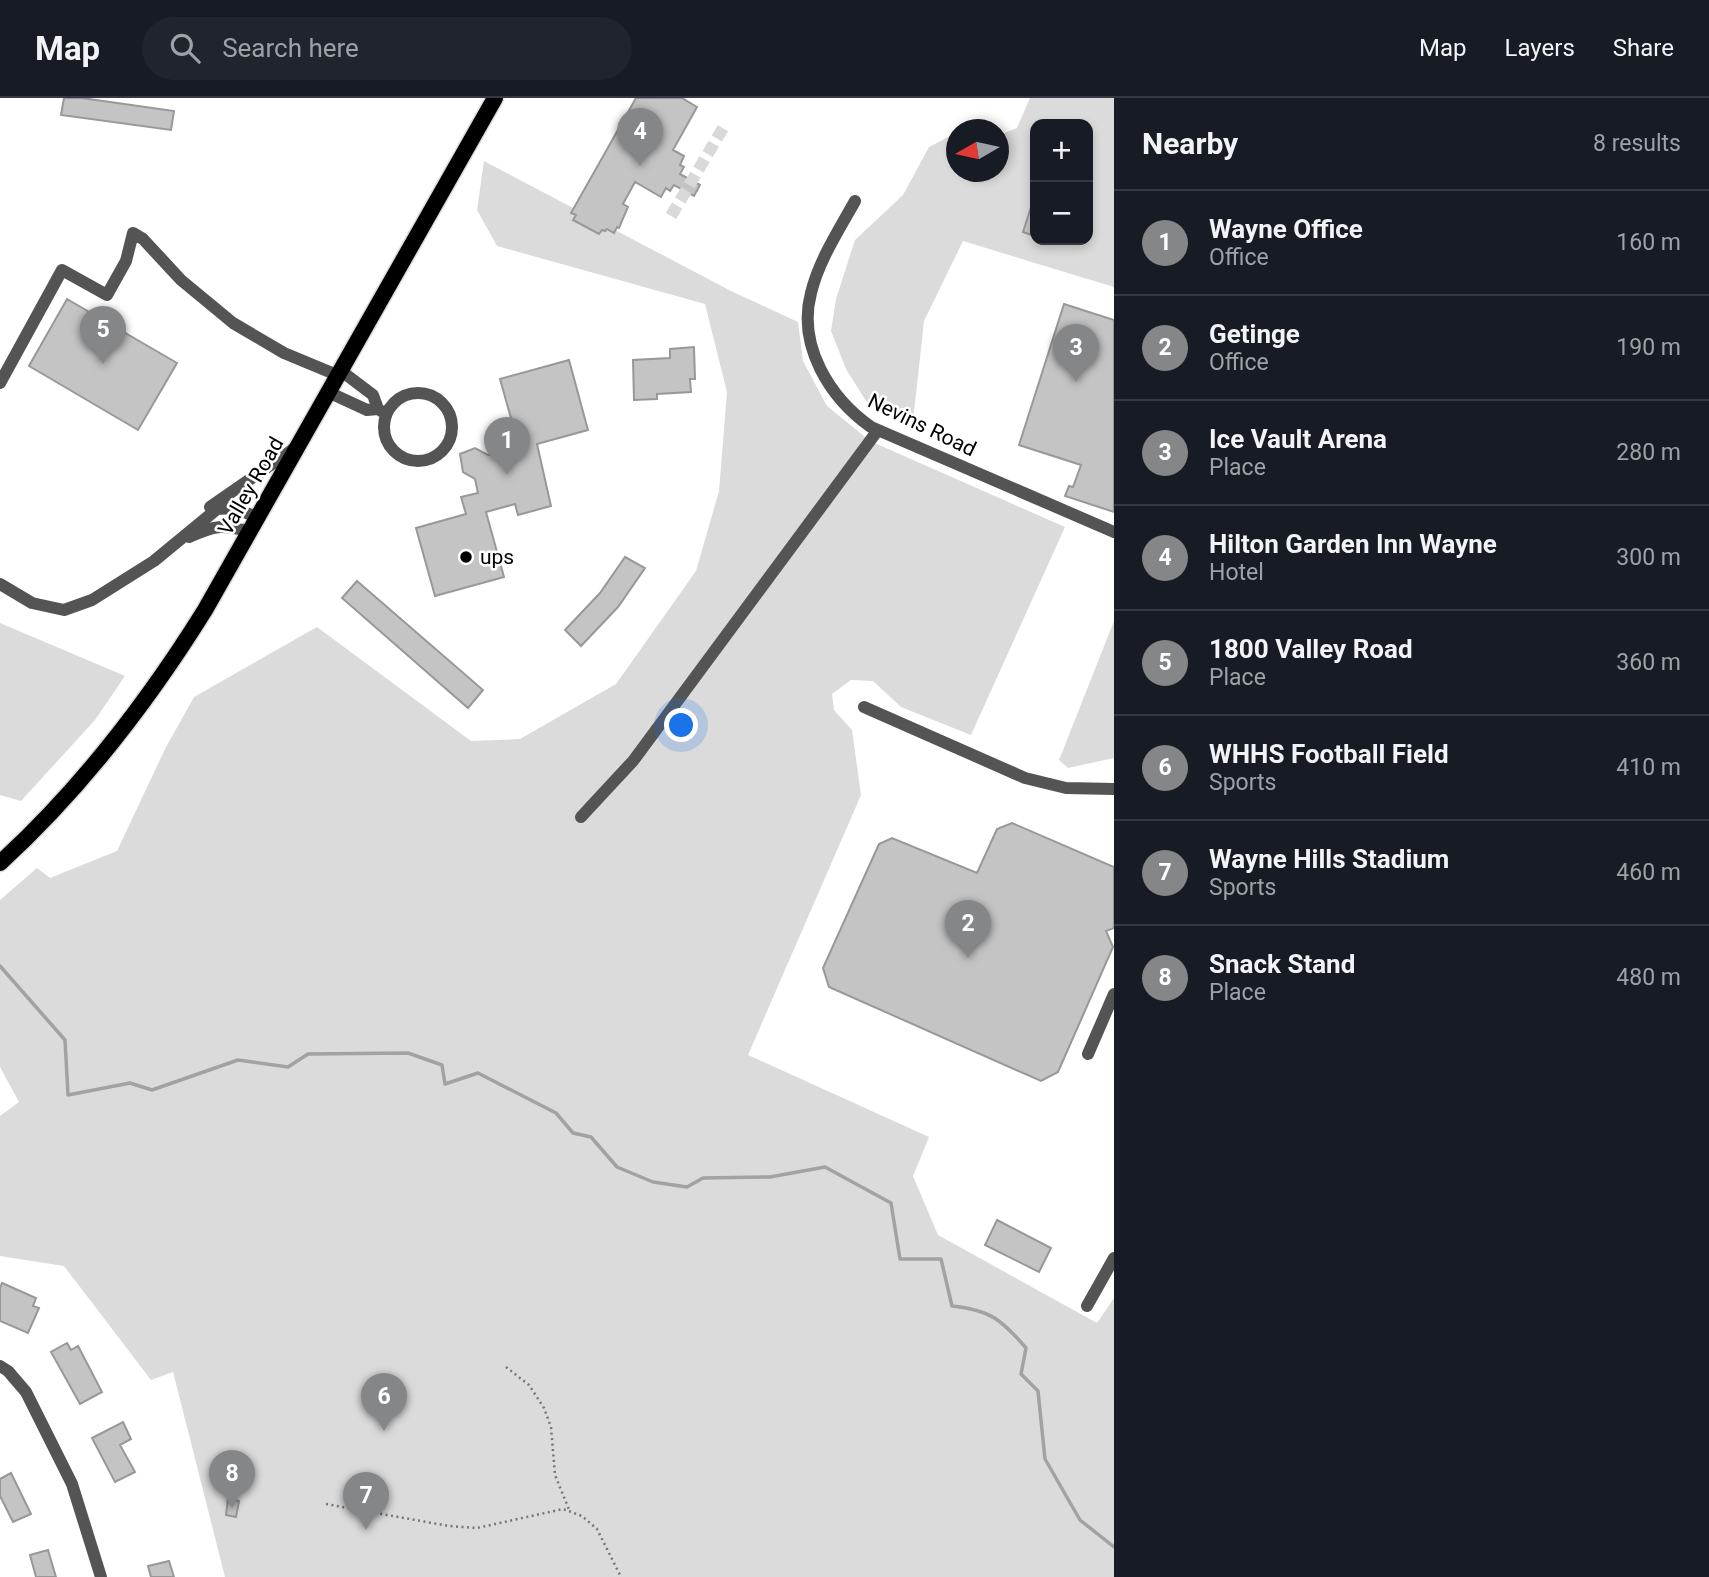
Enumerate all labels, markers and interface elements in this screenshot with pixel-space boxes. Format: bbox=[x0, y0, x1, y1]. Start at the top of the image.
search box bbox=[142, 17, 632, 80]
text: Map bbox=[35, 29, 100, 68]
icon: search bbox=[166, 29, 204, 67]
text: Search here bbox=[222, 33, 359, 63]
text: Map bbox=[1419, 34, 1467, 62]
text: Layers bbox=[1505, 34, 1575, 62]
text: Share bbox=[1613, 34, 1674, 62]
pin: 4 bbox=[617, 108, 663, 166]
north arrow bbox=[946, 119, 1009, 182]
map controls bbox=[1030, 119, 1093, 245]
button: + bbox=[1030, 119, 1093, 182]
text: Nearby bbox=[1142, 126, 1238, 161]
text: 8 results bbox=[1593, 130, 1681, 157]
button: − bbox=[1030, 182, 1093, 245]
text: Wayne Office bbox=[1209, 214, 1363, 244]
text: 1 bbox=[1158, 229, 1172, 256]
text: 160 m bbox=[1616, 229, 1681, 256]
text: Office bbox=[1209, 244, 1269, 271]
pin: 5 bbox=[80, 306, 126, 364]
text: Getinge bbox=[1209, 319, 1300, 349]
pin: 3 bbox=[1053, 324, 1099, 382]
text: 2 bbox=[1158, 334, 1172, 361]
text: 190 m bbox=[1616, 334, 1681, 361]
text: Office bbox=[1209, 349, 1269, 376]
street label: Nevins Road bbox=[864, 389, 980, 461]
pin: 1 bbox=[484, 417, 530, 475]
text: Ice Vault Arena bbox=[1209, 424, 1387, 454]
street label: Valley Road bbox=[213, 433, 289, 539]
text: 3 bbox=[1158, 439, 1172, 466]
text: 280 m bbox=[1616, 439, 1681, 466]
text: Place bbox=[1209, 454, 1266, 481]
text: Hilton Garden Inn Wayne bbox=[1209, 529, 1497, 559]
text: 4 bbox=[1158, 544, 1172, 571]
text: 300 m bbox=[1616, 544, 1681, 571]
place label: ups bbox=[480, 545, 514, 569]
marker: ups bbox=[458, 549, 474, 565]
text: Hotel bbox=[1209, 559, 1264, 586]
text: 1800 Valley Road bbox=[1209, 634, 1413, 664]
text: 5 bbox=[1158, 649, 1172, 676]
text: 360 m bbox=[1616, 649, 1681, 676]
text: Place bbox=[1209, 664, 1266, 691]
your location bbox=[664, 708, 698, 742]
text: WHHS Football Field bbox=[1209, 739, 1449, 769]
text: 6 bbox=[1158, 754, 1172, 781]
text: 410 m bbox=[1616, 754, 1681, 781]
text: Sports bbox=[1209, 769, 1276, 796]
text: Wayne Hills Stadium bbox=[1209, 844, 1449, 874]
text: 7 bbox=[1158, 859, 1172, 886]
text: 460 m bbox=[1616, 859, 1681, 886]
text: Sports bbox=[1209, 874, 1276, 901]
pin: 2 bbox=[945, 900, 991, 958]
text: Snack Stand bbox=[1209, 949, 1355, 979]
text: 8 bbox=[1158, 964, 1172, 991]
text: 480 m bbox=[1616, 964, 1681, 991]
text: Place bbox=[1209, 979, 1266, 1006]
pin: 6 bbox=[361, 1373, 407, 1431]
pin: 8 bbox=[209, 1450, 255, 1508]
pin: 7 bbox=[343, 1472, 389, 1530]

